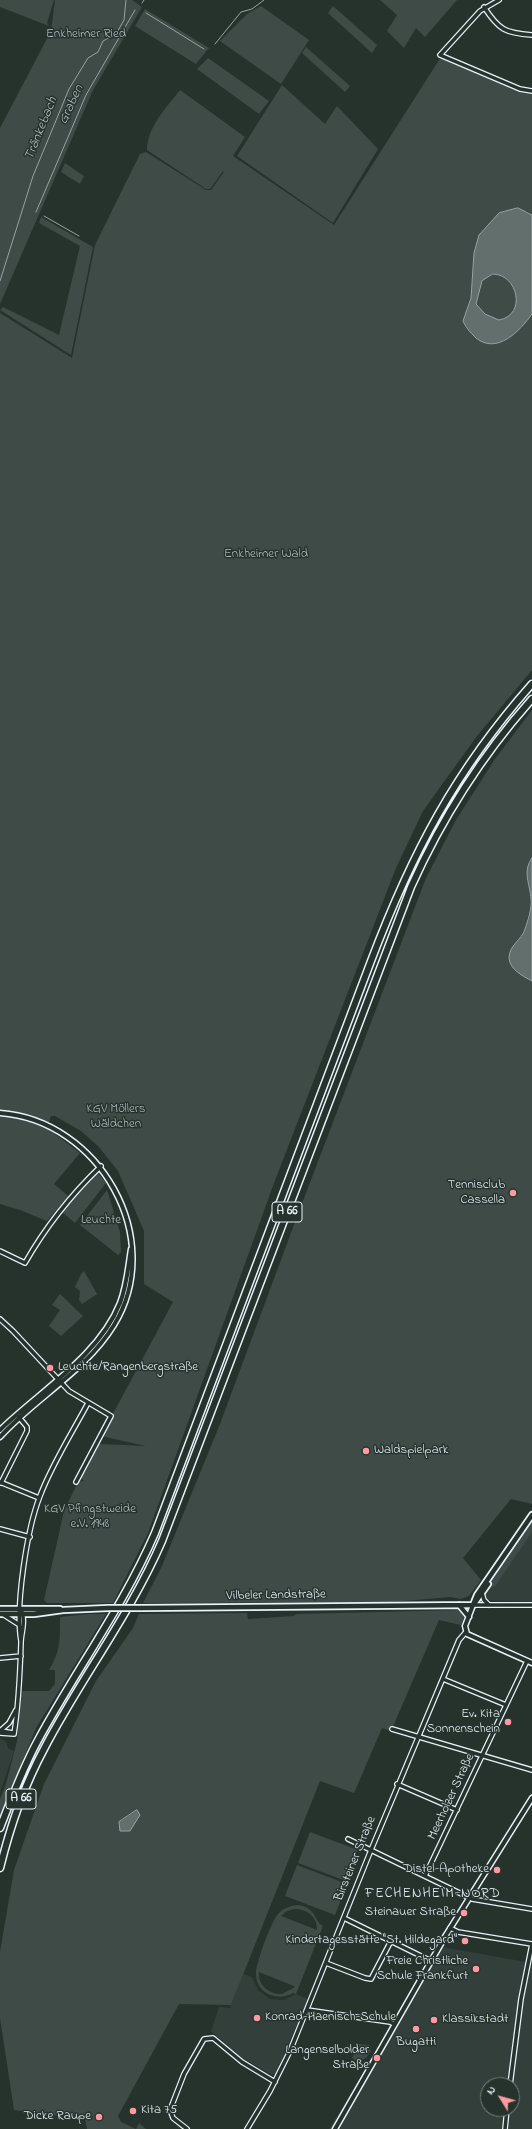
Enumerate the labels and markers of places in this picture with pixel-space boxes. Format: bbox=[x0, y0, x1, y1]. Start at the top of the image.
place label: Tennisclub Cassella bbox=[448, 1178, 505, 1209]
marker: Tennisclub Cassella bbox=[508, 1188, 518, 1198]
place label: Leuchte/Rangenbergstraße bbox=[58, 1360, 198, 1376]
marker: Leuchte/Rangenbergstraße bbox=[45, 1363, 55, 1373]
place label: Waldspielpark bbox=[374, 1443, 448, 1459]
marker: Waldspielpark bbox=[361, 1446, 371, 1456]
place label: Ev. Kita Sonnenschein bbox=[427, 1707, 500, 1738]
marker: Ev. Kita Sonnenschein bbox=[503, 1717, 513, 1727]
place label: Distel-Apotheke bbox=[404, 1862, 489, 1878]
marker: Distel-Apotheke bbox=[492, 1865, 502, 1875]
place label: Steinauer Straße bbox=[365, 1905, 456, 1921]
marker: Steinauer Straße bbox=[459, 1908, 469, 1918]
place label: Kindertagesstätte "St. Hildegard" bbox=[286, 1933, 457, 1949]
marker: Kindertagesstätte "St. Hildegard" bbox=[460, 1936, 470, 1946]
place label: Freie Christliche Schule Frankfurt bbox=[377, 1954, 468, 1985]
marker: Freie Christliche Schule Frankfurt bbox=[471, 1964, 481, 1974]
place label: Konrad-Haenisch-Schule bbox=[265, 2010, 396, 2026]
place label: Klassikstadt bbox=[442, 2012, 508, 2028]
marker: Konrad-Haenisch-Schule bbox=[252, 2013, 262, 2023]
marker: Klassikstadt bbox=[429, 2015, 439, 2025]
marker: Bugatti bbox=[411, 2024, 421, 2034]
place label: Bugatti bbox=[396, 2035, 436, 2051]
place label: Langenselbolder Straße bbox=[285, 2043, 369, 2074]
marker: Langenselbolder Straße bbox=[372, 2053, 382, 2063]
place label: Kita 75 bbox=[141, 2103, 177, 2119]
marker: Kita 75 bbox=[128, 2106, 138, 2116]
place label: Dicke Raupe bbox=[24, 2109, 91, 2125]
marker: Dicke Raupe bbox=[94, 2112, 104, 2122]

